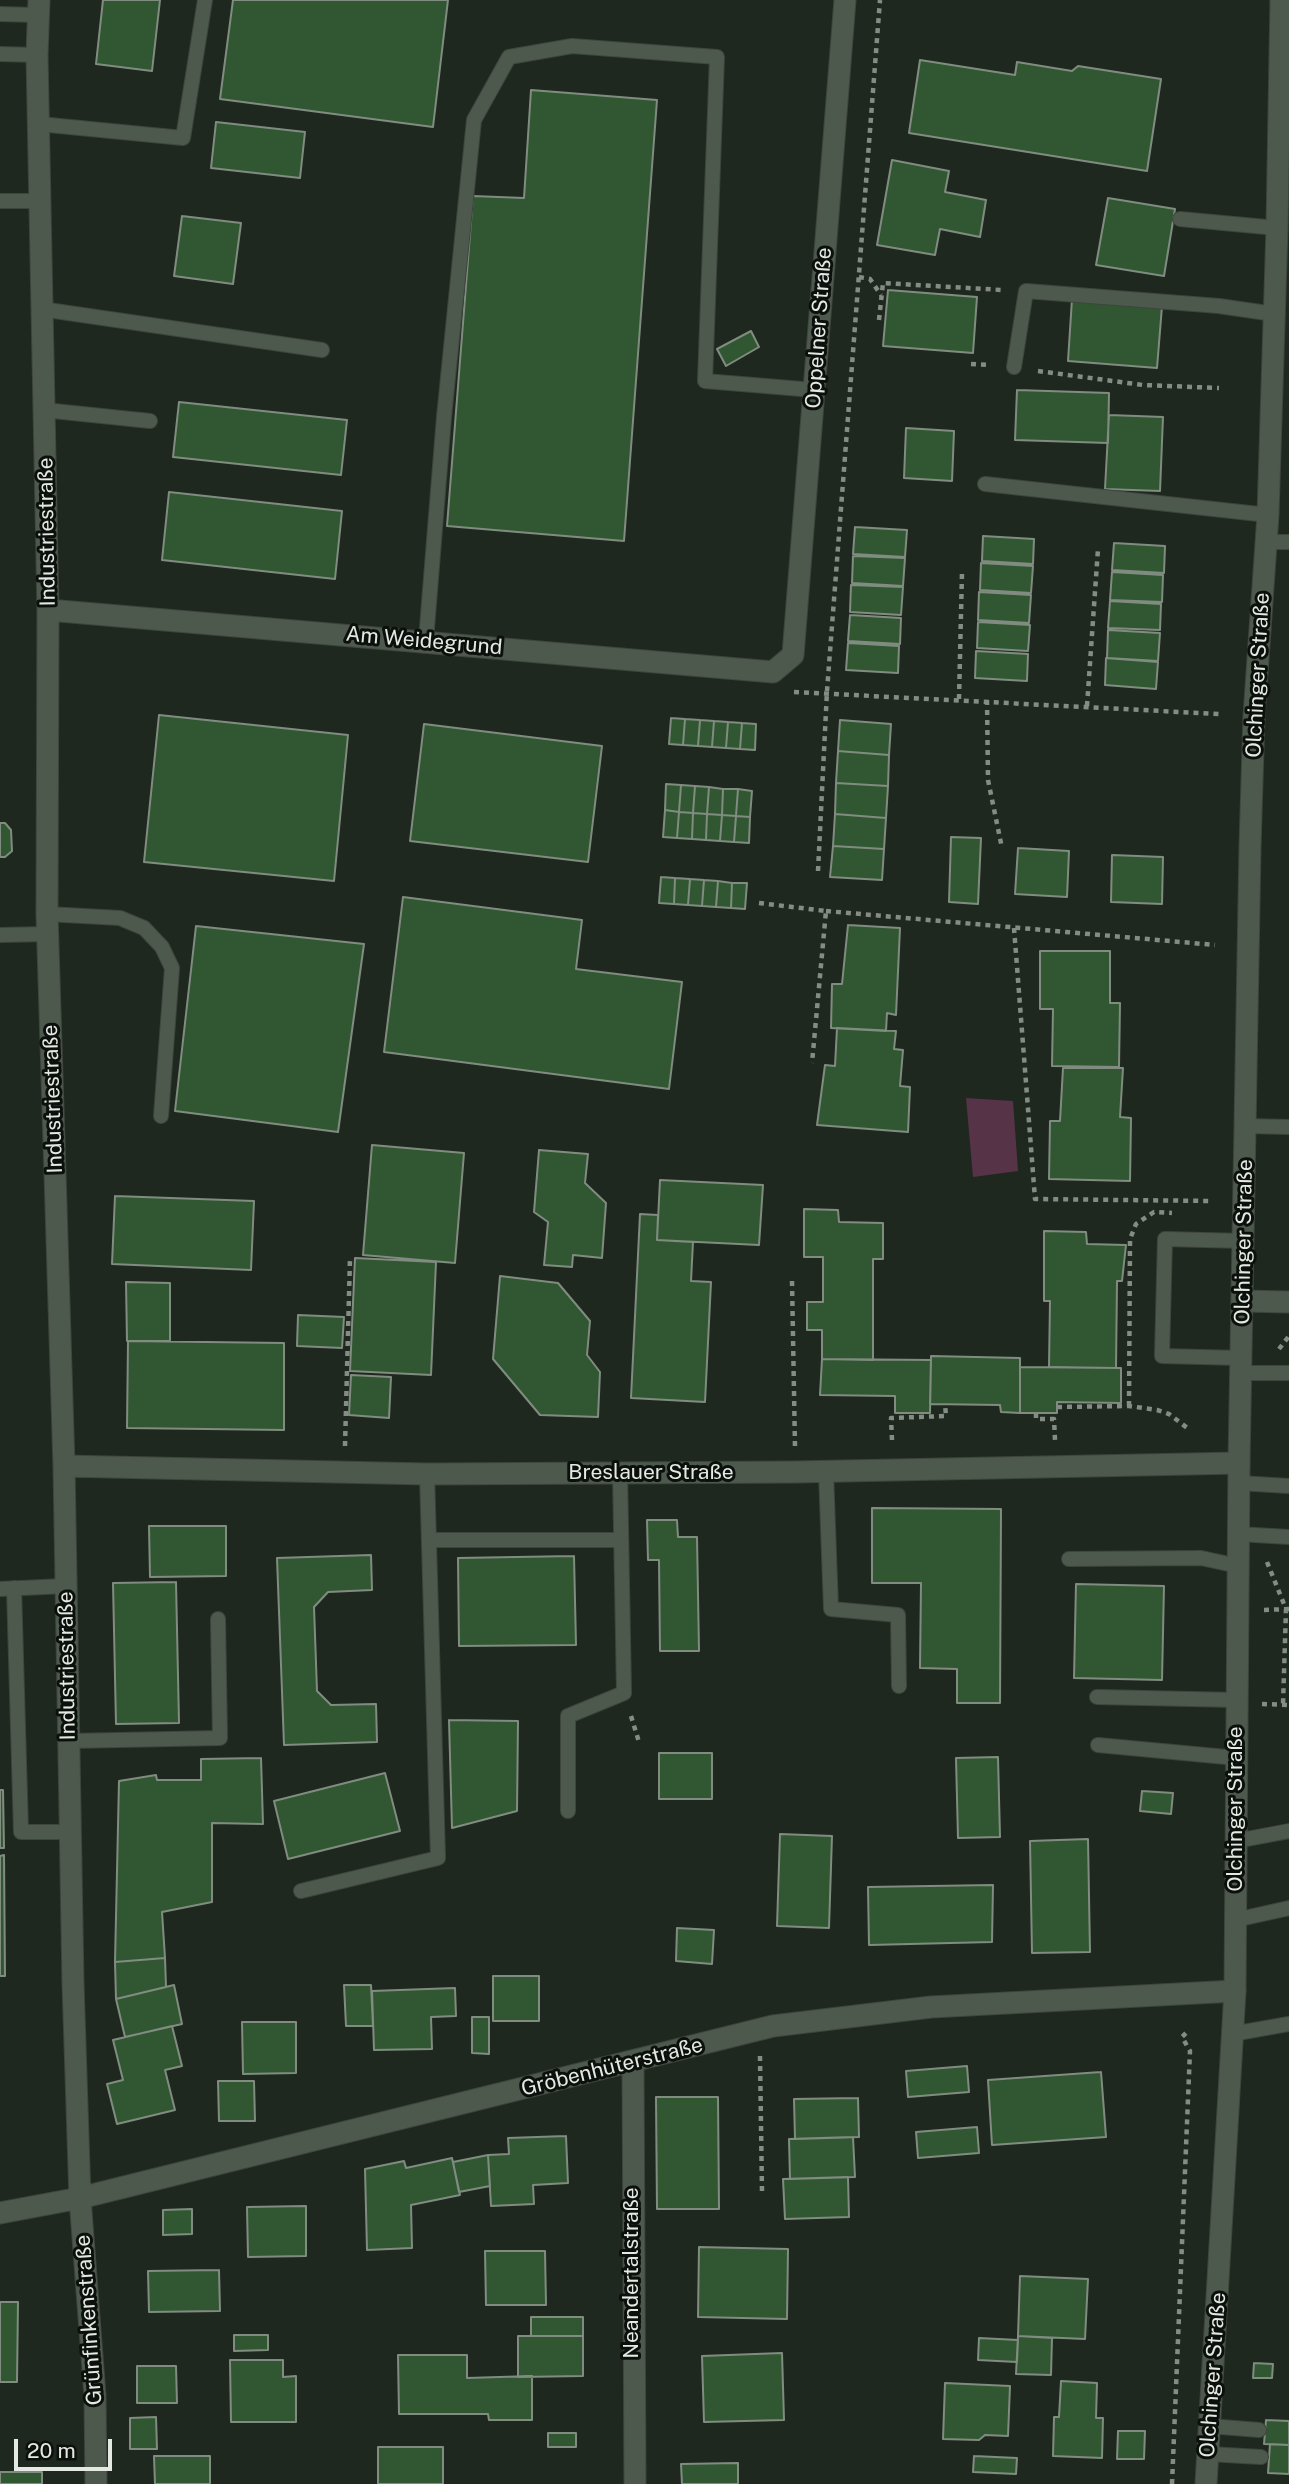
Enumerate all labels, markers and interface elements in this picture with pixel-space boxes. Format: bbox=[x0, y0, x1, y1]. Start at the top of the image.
street label: Oppelner Straße bbox=[801, 247, 837, 409]
street label: Industriestraße bbox=[33, 457, 61, 607]
street label: Olchinger Straße bbox=[1241, 592, 1275, 758]
street label: Am Weidegrund bbox=[345, 622, 503, 660]
street label: Industriestraße bbox=[38, 1024, 68, 1174]
street label: Olchinger Straße bbox=[1230, 1159, 1258, 1325]
street label: Breslauer Straße bbox=[568, 1460, 734, 1486]
street label: Industriestraße bbox=[53, 1591, 81, 1741]
street label: Olchinger Straße bbox=[1223, 1726, 1249, 1892]
street label: Gröbenhüterstraße bbox=[519, 2032, 705, 2102]
street label: Neandertalstraße bbox=[619, 2187, 645, 2359]
street label: Grünfinkenstraße bbox=[70, 2234, 108, 2406]
street label: Olchinger Straße bbox=[1195, 2292, 1231, 2458]
scale bar bbox=[18, 2424, 116, 2468]
text: 20 m bbox=[27, 2438, 76, 2463]

